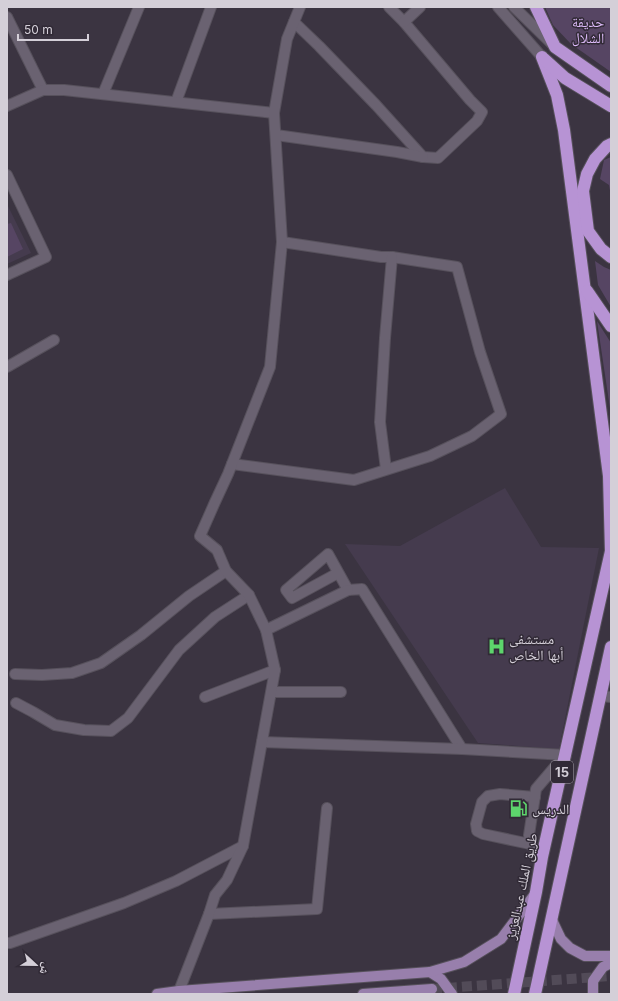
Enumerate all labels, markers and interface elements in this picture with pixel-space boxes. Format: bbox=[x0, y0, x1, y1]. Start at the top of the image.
park label: حديقة الشلال bbox=[572, 13, 604, 47]
scale bar bbox=[18, 16, 88, 42]
text: 50 m bbox=[24, 22, 53, 37]
place label: مستشفى أبها الخاص bbox=[509, 630, 564, 664]
hospital icon: مستشفى أبها الخاص bbox=[486, 636, 506, 656]
road number: 15 bbox=[551, 761, 573, 783]
fuel station icon: الدريس bbox=[509, 798, 529, 818]
place label: الدريس bbox=[532, 800, 569, 818]
street label: طريق الملك عبدالعزيز bbox=[501, 831, 543, 942]
north arrow bbox=[16, 945, 56, 985]
text: ش bbox=[36, 960, 54, 977]

